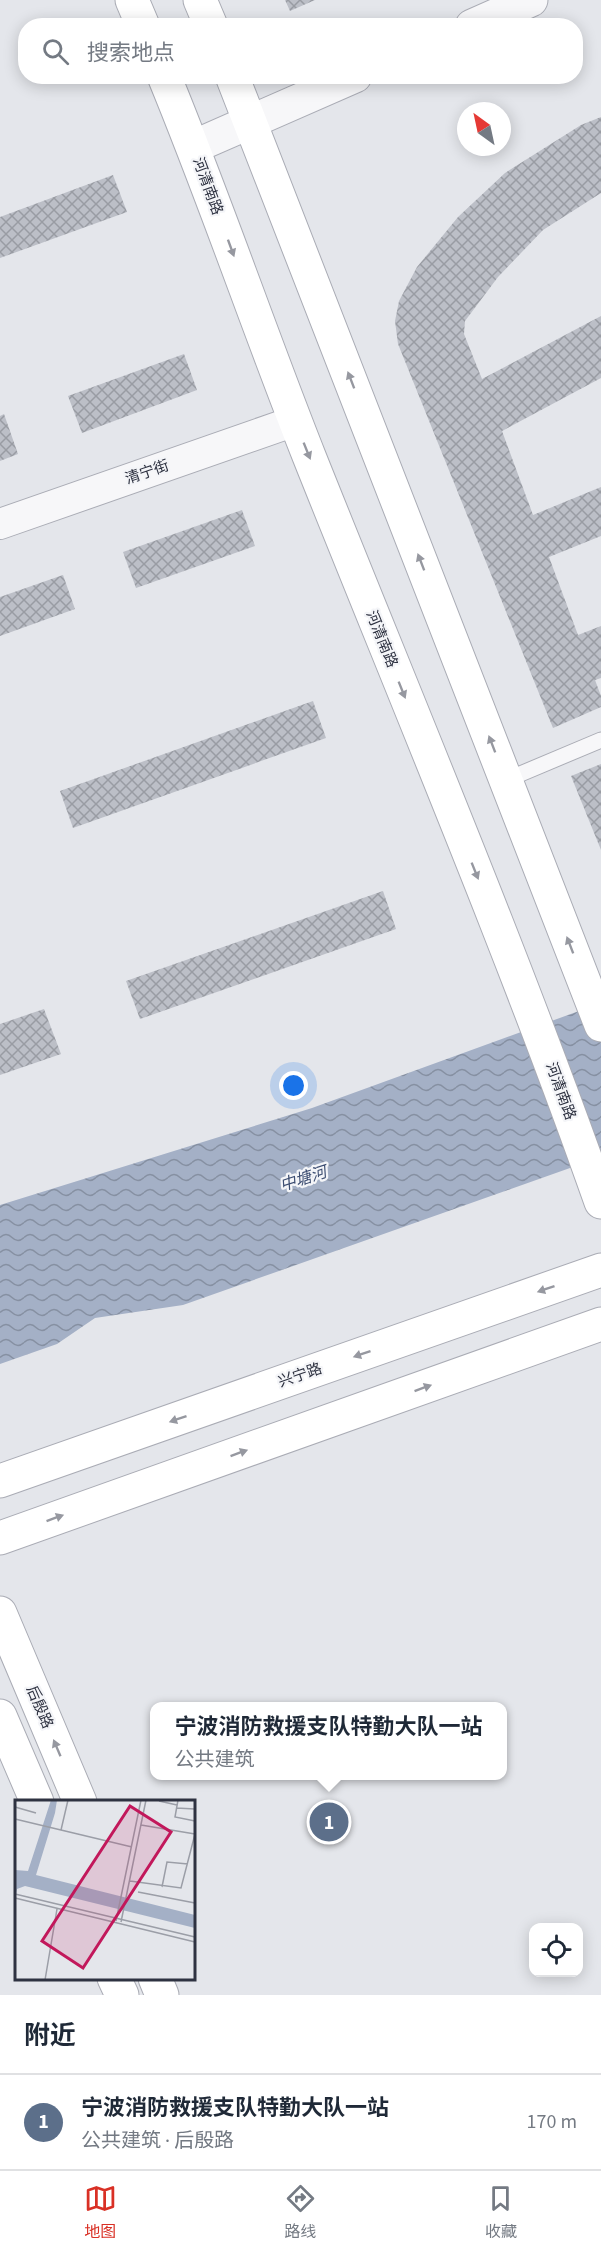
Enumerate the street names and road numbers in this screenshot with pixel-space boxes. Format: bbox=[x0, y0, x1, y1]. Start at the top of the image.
street label: 河清南路 bbox=[187, 154, 228, 218]
street label: 清宁街 bbox=[122, 455, 172, 490]
street label: 河清南路 bbox=[361, 607, 403, 671]
street label: 河清南路 bbox=[540, 1059, 581, 1123]
street label: 兴宁路 bbox=[275, 1358, 325, 1393]
street label: 后殷路 bbox=[21, 1682, 58, 1732]

